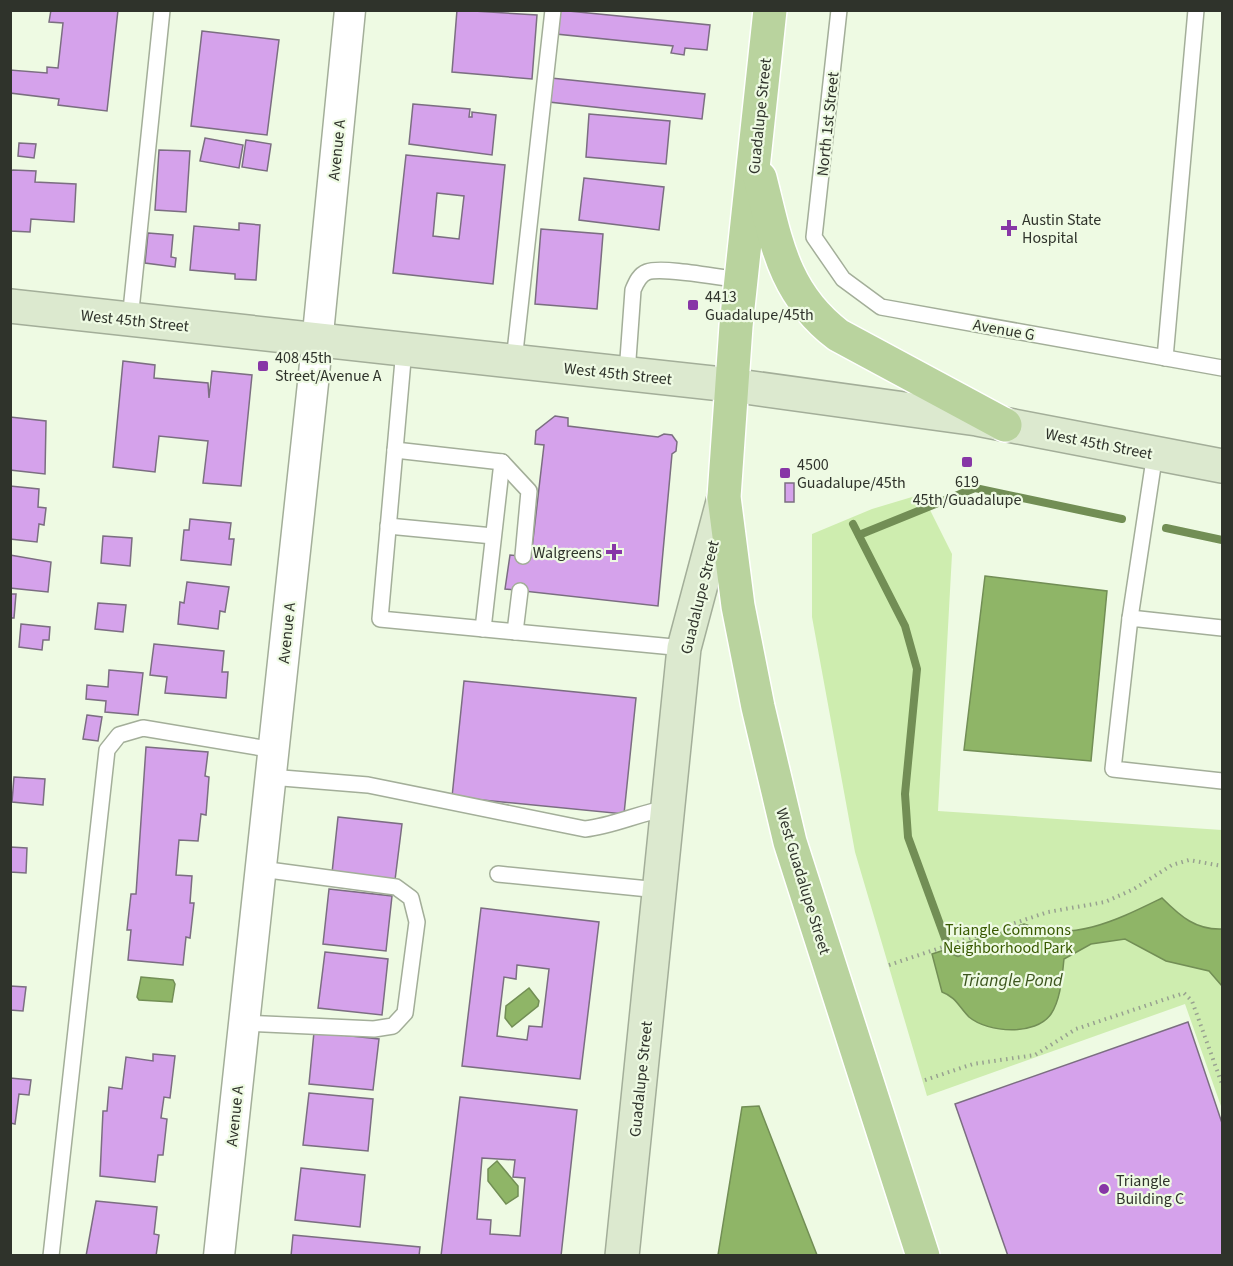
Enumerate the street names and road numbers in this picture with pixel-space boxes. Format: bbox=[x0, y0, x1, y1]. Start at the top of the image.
street label: Guadalupe Street bbox=[743, 56, 777, 175]
street label: North 1st Street bbox=[812, 70, 844, 177]
street label: Avenue A bbox=[323, 118, 351, 182]
street label: West 45th Street bbox=[80, 304, 191, 338]
street label: Avenue G bbox=[971, 314, 1036, 346]
street label: West 45th Street bbox=[563, 357, 674, 391]
street label: West 45th Street bbox=[1043, 423, 1155, 465]
street label: Guadalupe Street bbox=[675, 538, 725, 656]
street label: Avenue A bbox=[273, 601, 301, 665]
street label: West Guadalupe Street bbox=[770, 805, 836, 958]
street label: Guadalupe Street bbox=[624, 1019, 658, 1138]
street label: Avenue A bbox=[221, 1084, 249, 1148]

